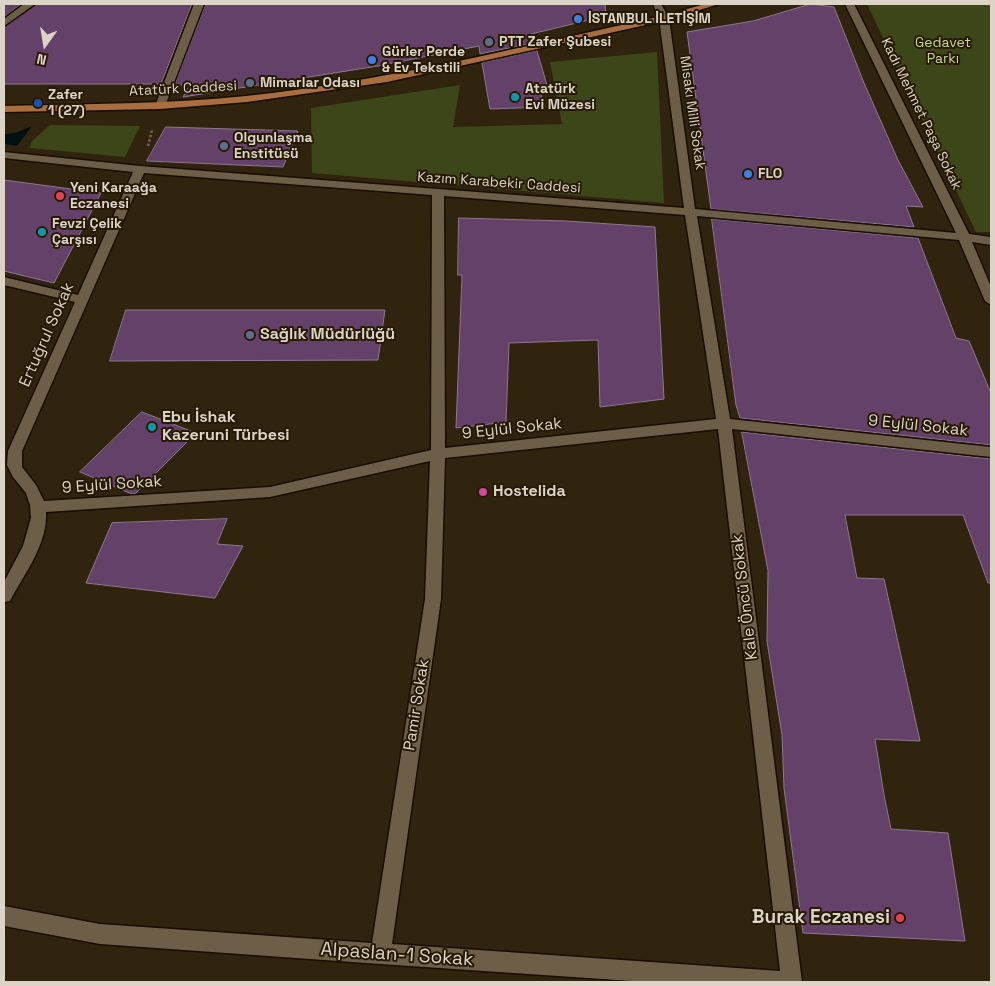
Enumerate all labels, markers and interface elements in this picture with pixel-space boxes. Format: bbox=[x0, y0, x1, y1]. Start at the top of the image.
place label: İSTANBUL İLETİŞİM bbox=[588, 11, 711, 27]
marker: İSTANBUL İLETİŞİM bbox=[572, 13, 584, 25]
north arrow bbox=[20, 20, 70, 70]
place label: PTT Zafer Şubesi bbox=[499, 34, 611, 50]
street label: Kadı Mehmet Paşa Sokak bbox=[877, 35, 965, 193]
park label: Gedavet Parkı bbox=[915, 35, 971, 68]
marker: PTT Zafer Şubesi bbox=[483, 36, 495, 48]
place label: Gürler Perde & Ev Tekstili bbox=[382, 44, 465, 76]
text: N bbox=[35, 50, 48, 69]
marker: Gürler Perde & Ev Tekstili bbox=[366, 54, 378, 66]
street label: Misakı Milli Sokak bbox=[676, 55, 708, 171]
place label: Mimarlar Odası bbox=[260, 75, 360, 91]
marker: Mimarlar Odası bbox=[244, 77, 256, 89]
street label: Atatürk Caddesi bbox=[129, 78, 237, 100]
place label: Atatürk Evi Müzesi bbox=[525, 81, 595, 114]
place label: Zafer 1 (27) bbox=[48, 87, 85, 120]
marker: Atatürk Evi Müzesi bbox=[509, 91, 521, 103]
marker: Zafer 1 (27) bbox=[32, 97, 44, 109]
place label: Olgunlaşma Enstitüsü bbox=[234, 130, 313, 162]
marker: Olgunlaşma Enstitüsü bbox=[218, 140, 230, 152]
place label: FLO bbox=[758, 166, 782, 182]
marker: FLO bbox=[742, 168, 754, 180]
street label: Kazım Karabekir Caddesi bbox=[417, 169, 581, 197]
place label: Yeni Karaağa Eczanesi bbox=[70, 180, 157, 212]
marker: Yeni Karaağa Eczanesi bbox=[54, 190, 66, 202]
place label: Fevzi Çelik Çarşısı bbox=[52, 216, 122, 248]
marker: Fevzi Çelik Çarşısı bbox=[36, 226, 48, 238]
street label: Ertuğrul Sokak bbox=[15, 280, 79, 390]
place label: Sağlık Müdürlüğü bbox=[260, 325, 395, 345]
marker: Sağlık Müdürlüğü bbox=[244, 329, 256, 341]
place label: Ebu İshak Kazeruni Türbesi bbox=[162, 408, 290, 446]
street label: 9 Eylül Sokak bbox=[867, 411, 969, 441]
street label: 9 Eylül Sokak bbox=[461, 414, 563, 444]
marker: Ebu İshak Kazeruni Türbesi bbox=[146, 421, 158, 433]
street label: 9 Eylül Sokak bbox=[61, 472, 163, 498]
place label: Hostelida bbox=[493, 482, 566, 502]
marker: Hostelida bbox=[477, 486, 489, 498]
street label: Kale Öncü Sokak bbox=[728, 533, 762, 661]
street label: Pamir Sokak bbox=[400, 658, 434, 752]
place label: Burak Eczanesi bbox=[752, 907, 890, 929]
marker: Burak Eczanesi bbox=[894, 912, 906, 924]
street label: Alpaslan-1 Sokak bbox=[320, 938, 474, 972]

